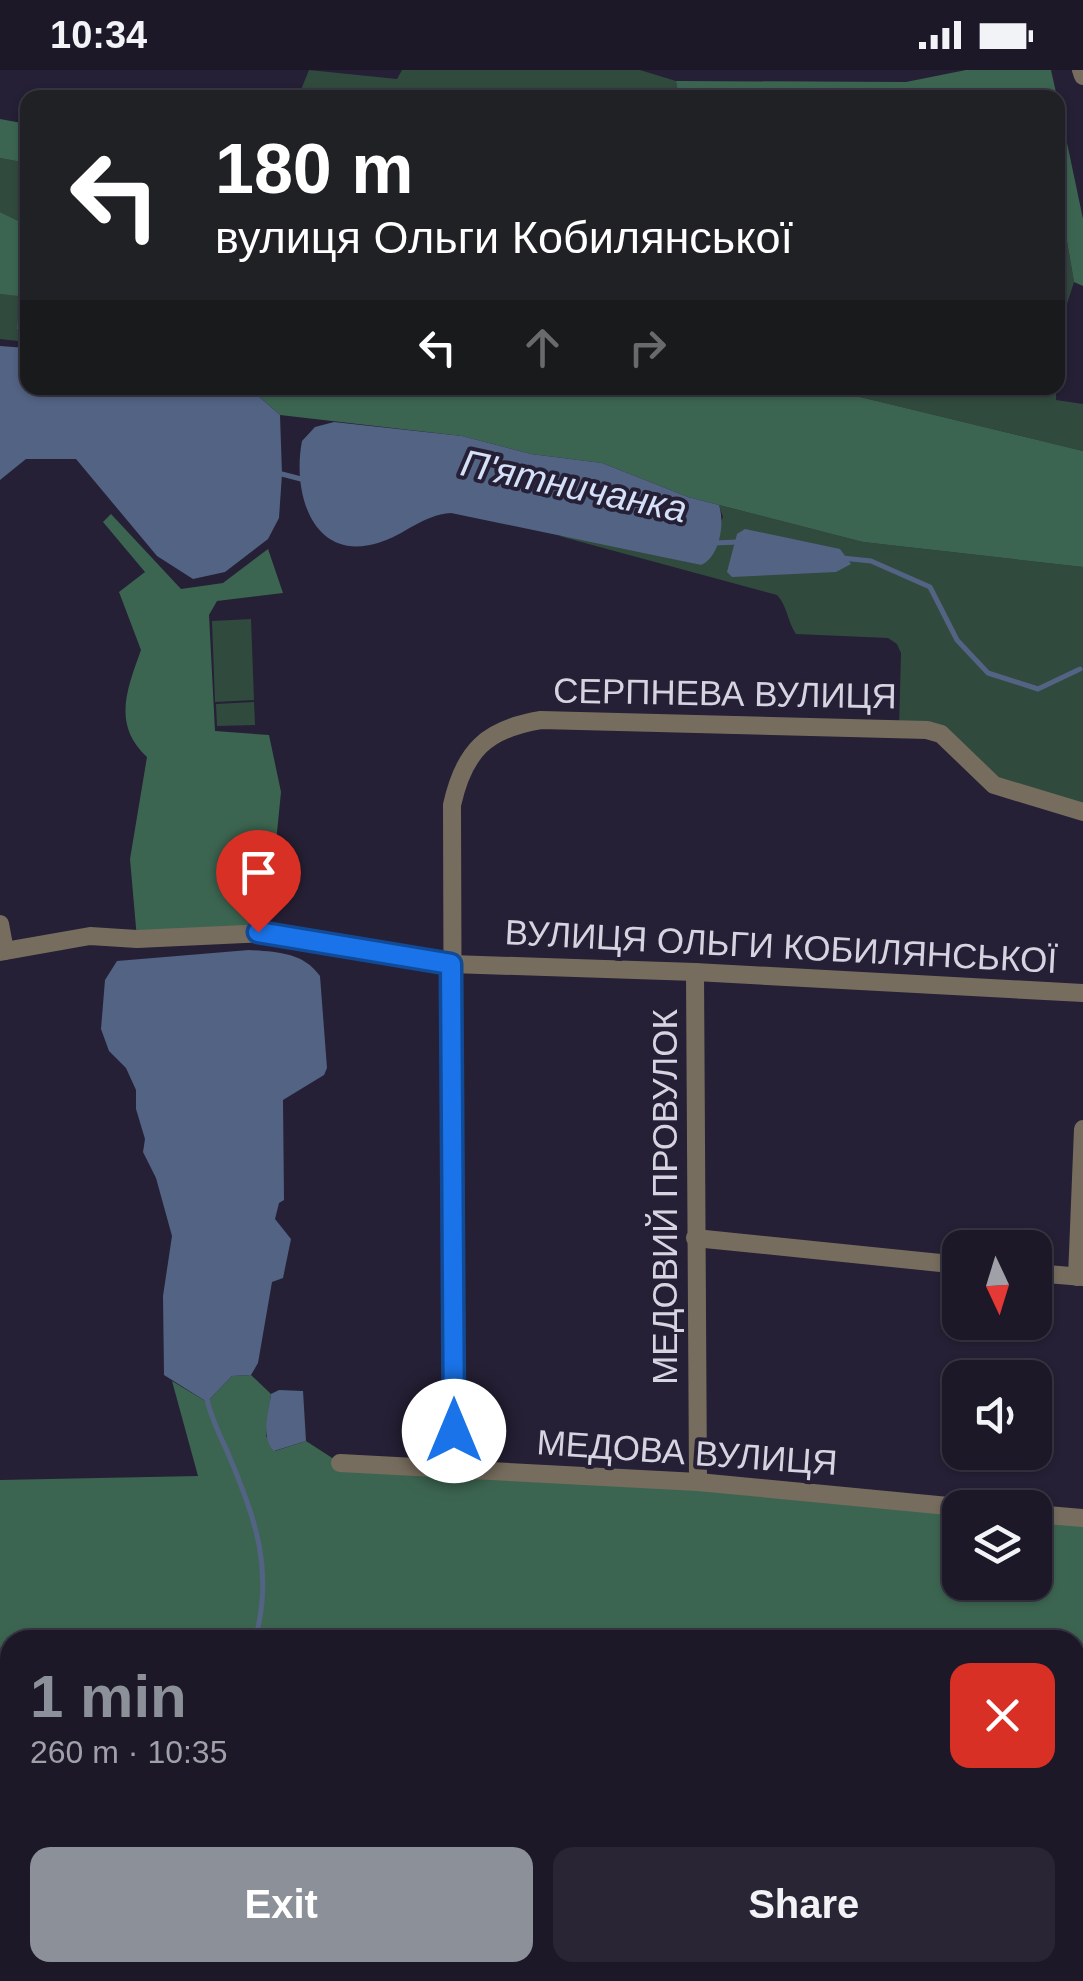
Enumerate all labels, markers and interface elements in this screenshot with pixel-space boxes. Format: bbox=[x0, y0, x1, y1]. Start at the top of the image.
text: 10:34 bbox=[50, 14, 147, 56]
icon: left bbox=[50, 130, 180, 260]
text: 180 m bbox=[215, 130, 413, 208]
text: вулиця Ольги Кобилянської bbox=[215, 212, 793, 263]
icon: left bbox=[410, 320, 465, 375]
icon: ahead bbox=[515, 320, 570, 375]
icon: right bbox=[620, 320, 675, 375]
water label: П'ятничанка bbox=[457, 442, 691, 530]
street label: СЕРПНЕВА ВУЛИЦЯ bbox=[553, 671, 897, 715]
pin bbox=[216, 830, 301, 933]
icon: arrive bbox=[231, 845, 286, 900]
street label: ВУЛИЦЯ ОЛЬГИ КОБИЛЯНСЬКОЇ bbox=[504, 912, 1058, 980]
street label: МЕДОВИЙ ПРОВУЛОК bbox=[645, 1009, 684, 1385]
north arrow bbox=[942, 1230, 1052, 1340]
map controls bbox=[942, 1230, 1052, 1600]
button: sound bbox=[942, 1360, 1052, 1470]
position arrow bbox=[402, 1379, 506, 1483]
street label: МЕДОВА ВУЛИЦЯ bbox=[535, 1422, 839, 1482]
button: layers bbox=[942, 1490, 1052, 1600]
text: 1 min bbox=[30, 1663, 187, 1730]
button: close bbox=[950, 1663, 1055, 1768]
text: 260 m · 10:35 bbox=[30, 1734, 227, 1770]
button: Exit bbox=[30, 1847, 533, 1962]
button: Share bbox=[553, 1847, 1055, 1962]

